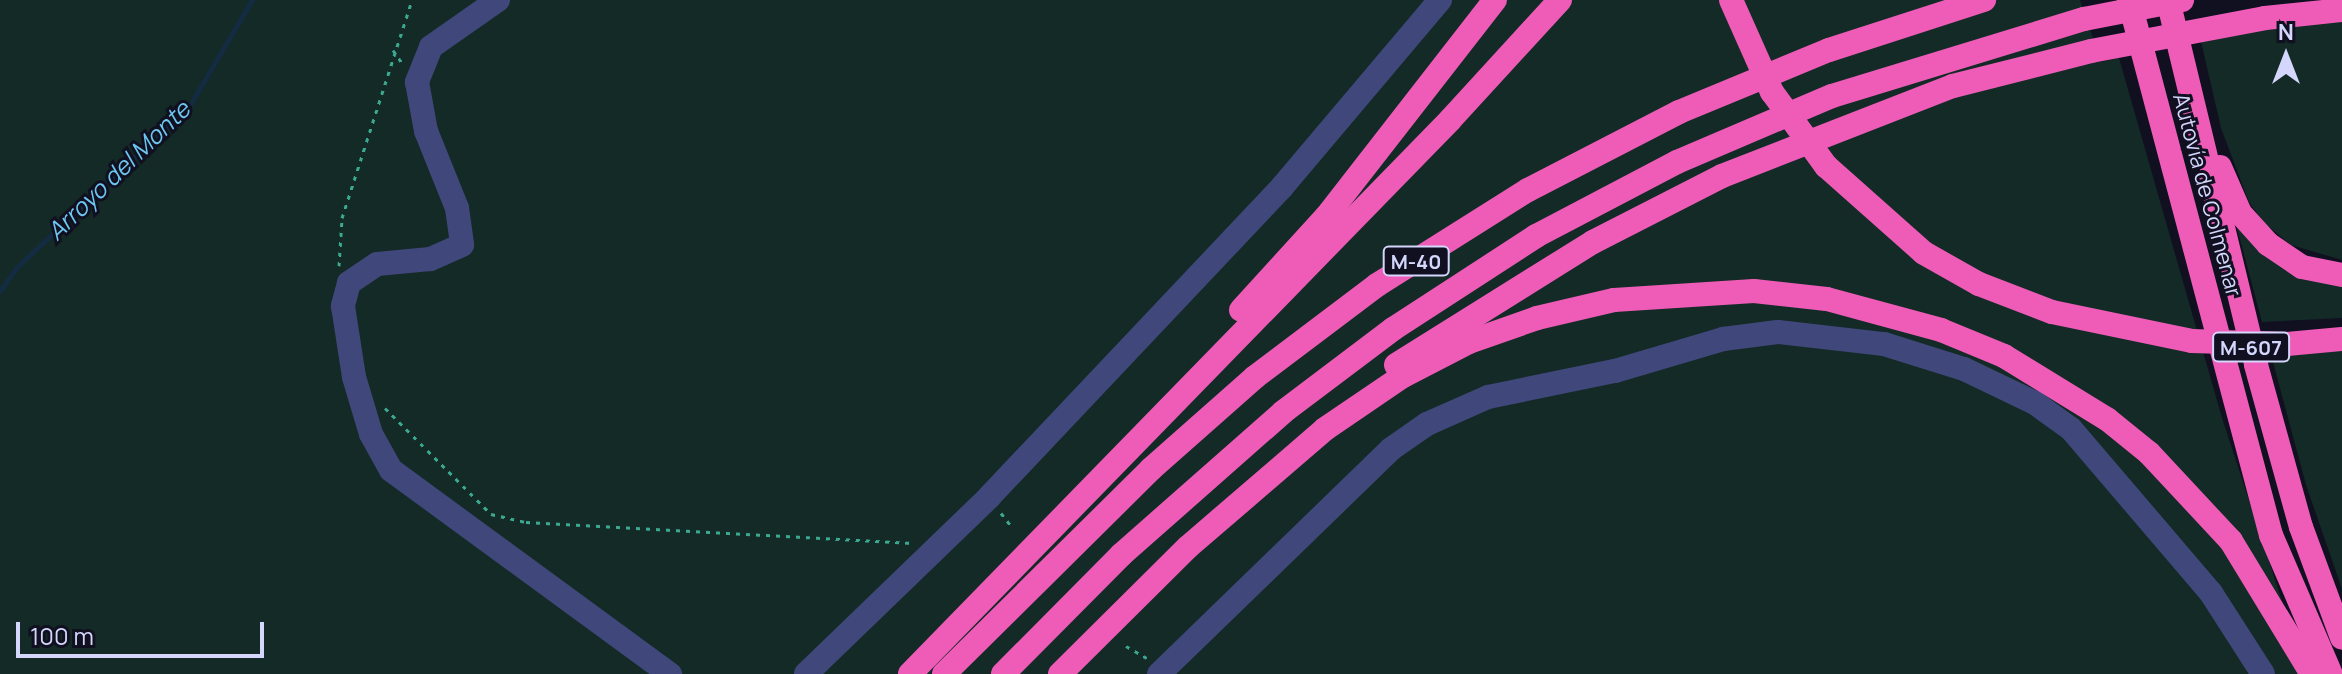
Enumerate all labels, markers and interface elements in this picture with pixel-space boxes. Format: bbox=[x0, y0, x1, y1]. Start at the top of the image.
north arrow bbox=[2246, 16, 2326, 96]
text: N bbox=[2278, 17, 2294, 47]
street label: Autovía de Colmenar bbox=[2167, 90, 2247, 300]
water label: Arroyo del Monte bbox=[41, 94, 195, 246]
road number: M-40 bbox=[1382, 245, 1450, 277]
road number: M-607 bbox=[2211, 331, 2291, 363]
scale bar bbox=[20, 606, 268, 656]
text: 100 m bbox=[30, 619, 94, 652]

